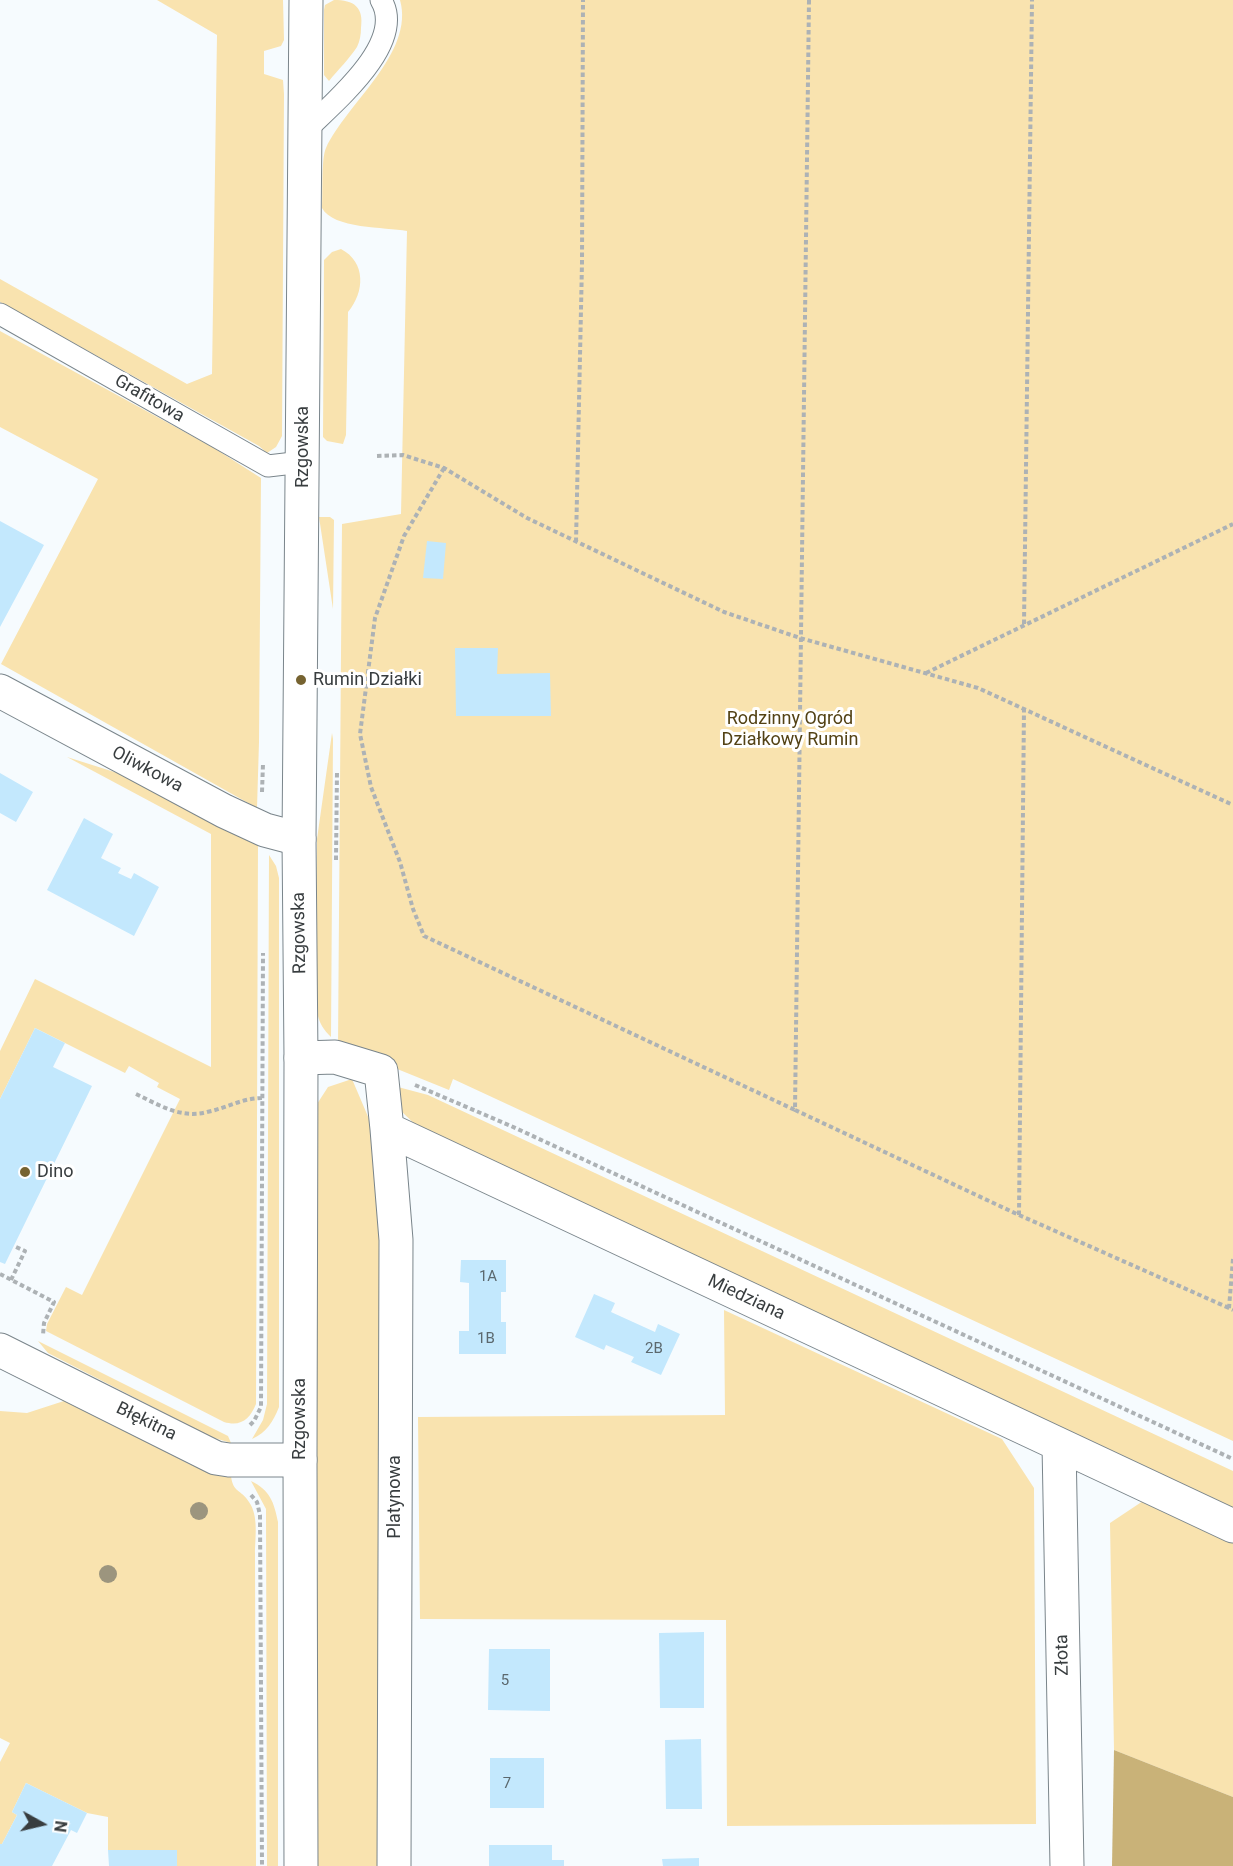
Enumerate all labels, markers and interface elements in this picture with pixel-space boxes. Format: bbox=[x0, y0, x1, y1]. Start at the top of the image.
street label: Grafitowa bbox=[110, 370, 188, 428]
street label: Rzgowska bbox=[292, 406, 314, 488]
place label: Rumin Działki bbox=[313, 669, 422, 691]
marker: Rumin Działki bbox=[294, 673, 308, 687]
park label: Rodzinny Ogród Działkowy Rumin bbox=[722, 708, 858, 750]
street label: Oliwkowa bbox=[108, 742, 186, 798]
street label: Rzgowska bbox=[288, 892, 312, 974]
place label: Dino bbox=[37, 1161, 73, 1183]
marker: Dino bbox=[18, 1165, 32, 1179]
house number: 1A bbox=[479, 1268, 497, 1286]
street label: Miedziana bbox=[704, 1271, 788, 1325]
house number: 1B bbox=[477, 1330, 495, 1348]
house number: 2B bbox=[645, 1340, 663, 1358]
street label: Rzgowska bbox=[289, 1378, 311, 1460]
street label: Błękitna bbox=[112, 1398, 180, 1446]
street label: Platynowa bbox=[384, 1455, 406, 1539]
street label: Złota bbox=[1052, 1634, 1074, 1676]
house number: 5 bbox=[501, 1672, 509, 1690]
house number: 7 bbox=[503, 1775, 511, 1793]
north arrow bbox=[12, 1794, 72, 1854]
text: N bbox=[50, 1820, 71, 1833]

